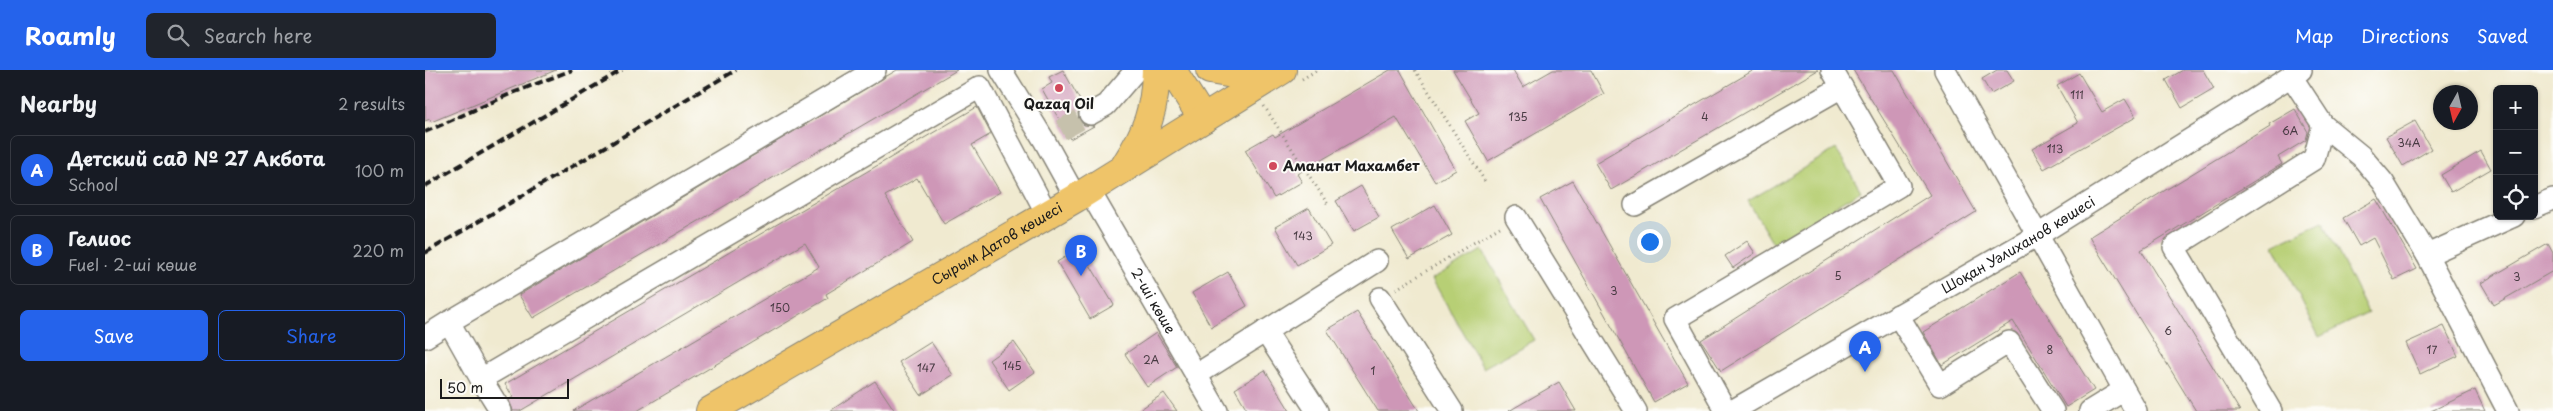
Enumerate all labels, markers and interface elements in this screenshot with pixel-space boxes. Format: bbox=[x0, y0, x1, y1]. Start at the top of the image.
search box bbox=[146, 13, 496, 58]
text: Roamly bbox=[25, 17, 116, 53]
icon: search bbox=[164, 21, 192, 49]
text: Search here bbox=[204, 21, 312, 49]
text: Map bbox=[2295, 22, 2333, 49]
text: Directions bbox=[2361, 22, 2449, 49]
text: Saved bbox=[2477, 22, 2528, 49]
marker: Qazaq Oil bbox=[1053, 82, 1065, 94]
north arrow bbox=[2433, 85, 2478, 130]
map controls bbox=[2493, 85, 2538, 220]
button: + bbox=[2493, 85, 2538, 130]
house number: 111 bbox=[2070, 86, 2084, 103]
text: Nearby bbox=[20, 87, 97, 119]
text: 2 results bbox=[338, 91, 405, 115]
place label: Qazaq Oil bbox=[1024, 93, 1094, 114]
house number: 135 bbox=[1508, 108, 1528, 125]
house number: 4 bbox=[1701, 108, 1709, 125]
house number: 6А bbox=[2282, 122, 2299, 139]
button: − bbox=[2493, 130, 2538, 175]
house number: 34А bbox=[2398, 134, 2421, 151]
house number: 113 bbox=[2047, 140, 2063, 157]
text: Детский сад № 27 Акбота bbox=[68, 144, 326, 172]
place label: Аманат Махамбет bbox=[1282, 155, 1420, 176]
text: A bbox=[31, 158, 43, 182]
text: 100 m bbox=[355, 158, 404, 182]
marker: Аманат Махамбет bbox=[1267, 160, 1279, 172]
text: School bbox=[68, 172, 118, 196]
button: locate bbox=[2493, 175, 2538, 220]
street label: Шоқан Уәлиханов көшесі bbox=[1937, 191, 2099, 298]
street label: Сырым Датов көшесі bbox=[927, 197, 1066, 290]
text: Гелиос bbox=[68, 224, 131, 252]
house number: 143 bbox=[1293, 227, 1313, 244]
your location bbox=[1637, 229, 1663, 255]
pin: B bbox=[1065, 235, 1097, 276]
text: B bbox=[32, 238, 42, 262]
text: 220 m bbox=[353, 238, 404, 262]
text: Fuel · 2-ші көше bbox=[68, 252, 197, 276]
street label: 2-ші көше bbox=[1126, 264, 1181, 337]
house number: 5 bbox=[1834, 267, 1842, 284]
house number: 3 bbox=[2513, 268, 2521, 285]
house number: 3 bbox=[1610, 282, 1618, 299]
house number: 150 bbox=[770, 299, 790, 316]
button: Save bbox=[20, 310, 208, 361]
button: Share bbox=[218, 310, 405, 361]
house number: 6 bbox=[2164, 322, 2172, 339]
pin: A bbox=[1849, 331, 1881, 372]
house number: 8 bbox=[2047, 341, 2054, 358]
house number: 17 bbox=[2427, 341, 2438, 358]
house number: 2А bbox=[1143, 351, 1160, 368]
house number: 145 bbox=[1002, 357, 1022, 374]
house number: 147 bbox=[917, 359, 935, 376]
house number: 1 bbox=[1371, 362, 1376, 379]
scale bar bbox=[440, 376, 569, 399]
text: 50 m bbox=[447, 377, 483, 398]

